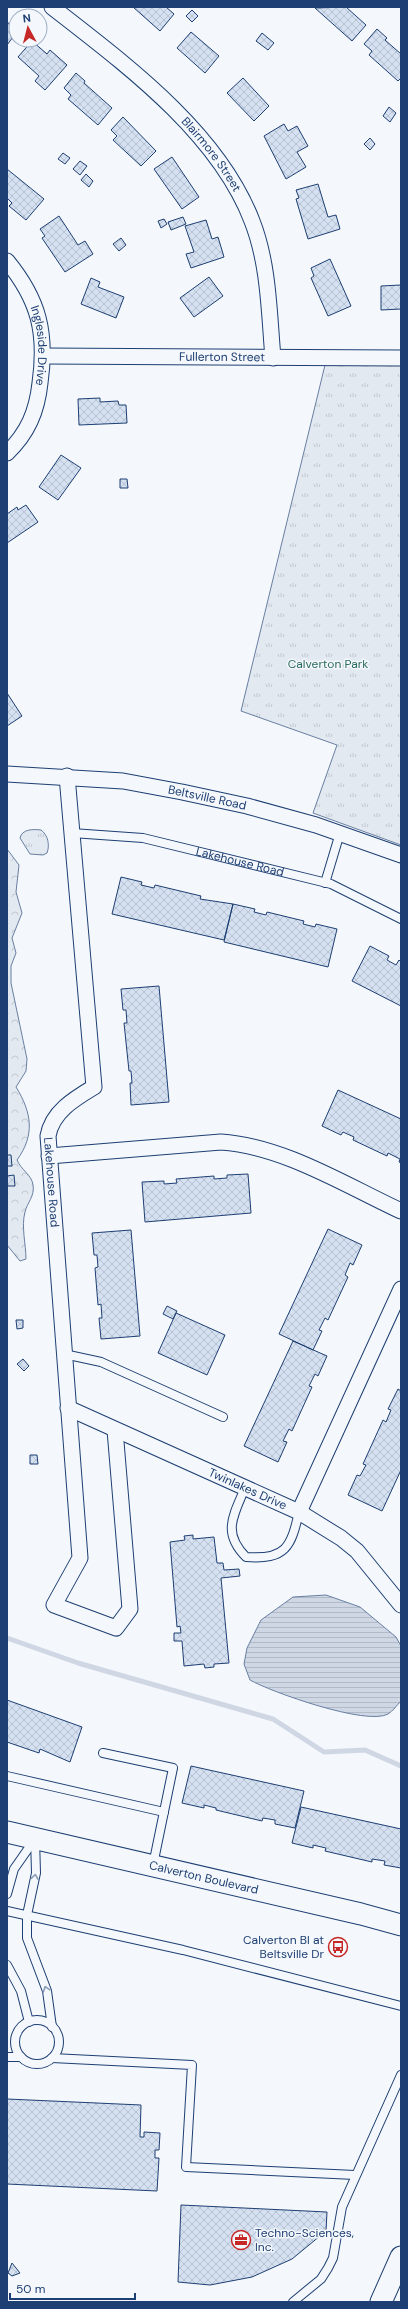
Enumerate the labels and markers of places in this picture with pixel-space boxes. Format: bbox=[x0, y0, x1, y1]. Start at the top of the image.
place label: Calverton Bl at Beltsville Dr bbox=[243, 1932, 325, 1962]
bus stop icon: Calverton Bl at Beltsville Dr bbox=[327, 1936, 349, 1958]
place label: Techno-Sciences, Inc. bbox=[255, 2225, 354, 2255]
office icon: Techno-Sciences, Inc. bbox=[230, 2229, 252, 2251]

